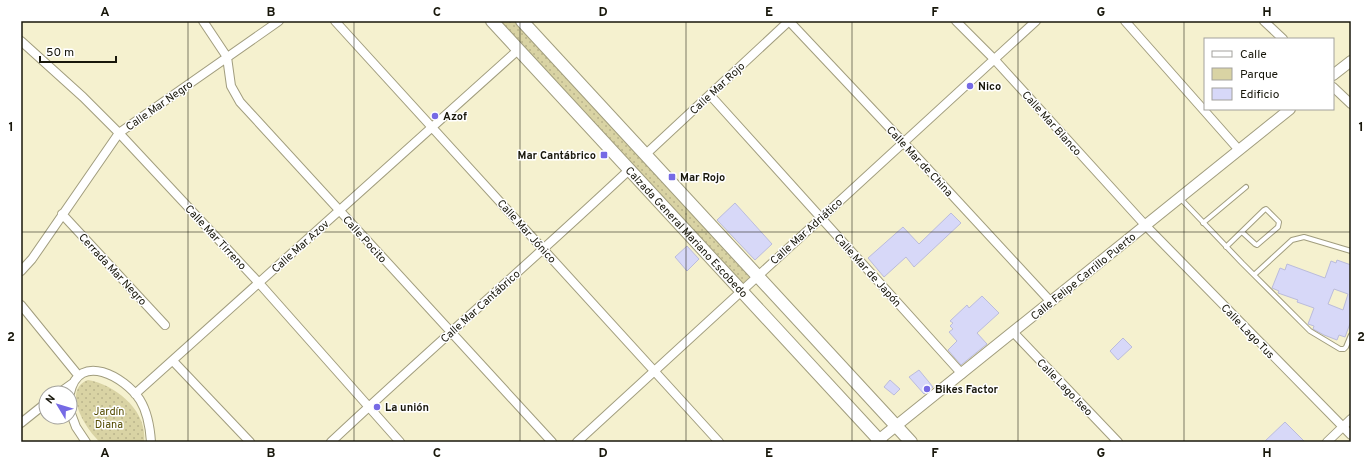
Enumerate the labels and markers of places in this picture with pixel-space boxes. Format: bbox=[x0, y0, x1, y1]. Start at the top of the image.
place label: Nico bbox=[978, 80, 1001, 94]
marker: Nico bbox=[965, 81, 975, 91]
place label: Azof bbox=[443, 110, 467, 124]
marker: Azof bbox=[430, 111, 440, 121]
place label: Mar Cantábrico bbox=[518, 149, 596, 163]
marker: Mar Cantábrico bbox=[599, 150, 609, 160]
place label: Mar Rojo bbox=[680, 171, 725, 185]
marker: Mar Rojo bbox=[667, 172, 677, 182]
place label: Bikes Factor bbox=[935, 383, 999, 397]
marker: Bikes Factor bbox=[922, 384, 932, 394]
place label: La unión bbox=[385, 401, 429, 415]
marker: La unión bbox=[372, 402, 382, 412]

